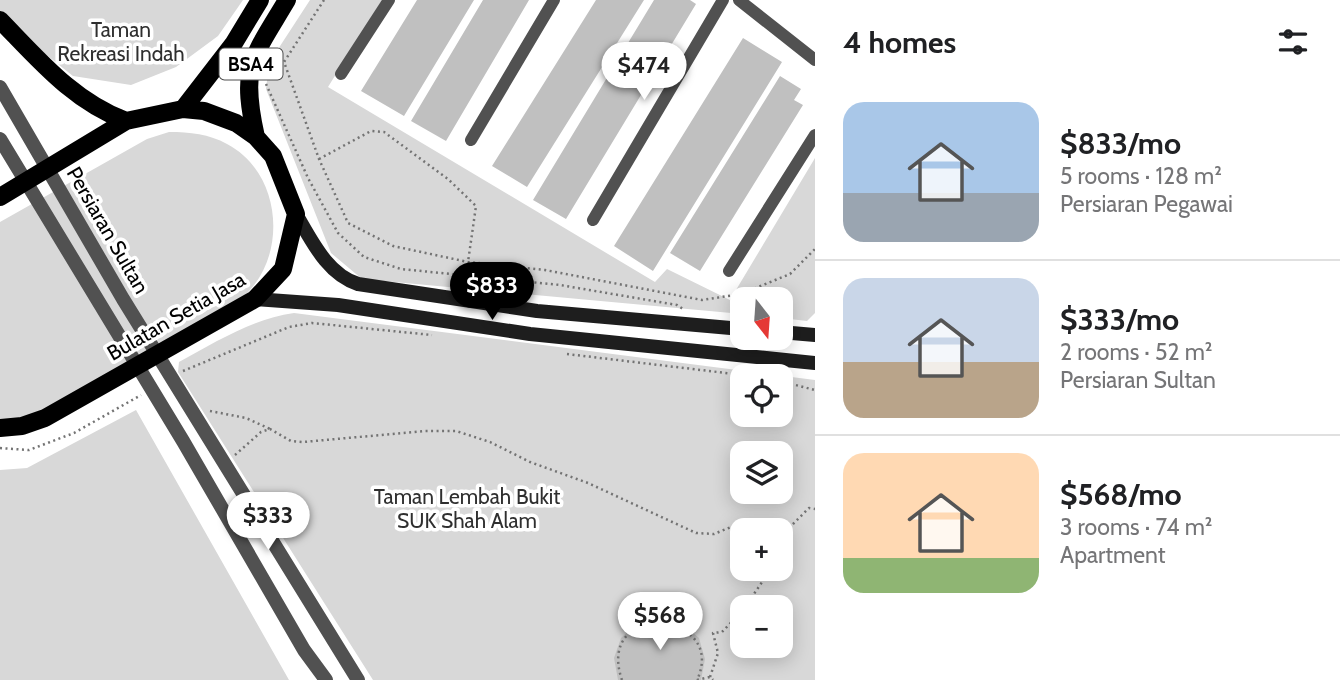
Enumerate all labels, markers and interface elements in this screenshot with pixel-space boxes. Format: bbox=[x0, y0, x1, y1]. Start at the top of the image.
park label: Taman Rekreasi Indah bbox=[57, 17, 185, 66]
icon: filters bbox=[1274, 23, 1312, 61]
text: 4 homes bbox=[843, 24, 956, 61]
pin: $474 bbox=[603, 42, 685, 102]
road number: BSA4 bbox=[219, 48, 282, 80]
text: $474 bbox=[618, 51, 670, 79]
text: $833/mo bbox=[1060, 125, 1181, 162]
icon: home bbox=[899, 130, 983, 214]
street label: Persiaran Sultan bbox=[62, 162, 154, 298]
text: 5 rooms · 128 m² bbox=[1060, 162, 1222, 190]
text: Persiaran Pegawai bbox=[1060, 190, 1233, 218]
pin: $833 bbox=[451, 262, 533, 322]
street label: Bulatan Setia Jasa bbox=[103, 266, 249, 366]
text: $833 bbox=[466, 271, 518, 299]
north arrow bbox=[730, 287, 793, 350]
map controls bbox=[730, 287, 793, 658]
text: $333/mo bbox=[1060, 301, 1179, 338]
icon: home bbox=[899, 306, 983, 390]
text: 2 rooms · 52 m² bbox=[1060, 338, 1213, 366]
button: locate bbox=[730, 364, 793, 427]
text: Persiaran Sultan bbox=[1060, 366, 1216, 394]
button: layers bbox=[730, 441, 793, 504]
text: $568/mo bbox=[1060, 476, 1182, 513]
icon: home bbox=[899, 481, 983, 565]
park label: Taman Lembah Bukit SUK Shah Alam bbox=[374, 484, 560, 533]
pin: $333 bbox=[227, 492, 309, 552]
text: $333 bbox=[243, 501, 293, 529]
text: 3 rooms · 74 m² bbox=[1060, 513, 1212, 541]
button: + bbox=[730, 518, 793, 581]
text: Apartment bbox=[1060, 541, 1165, 569]
pin: $568 bbox=[619, 592, 701, 652]
button: − bbox=[730, 595, 793, 658]
text: $568 bbox=[634, 601, 686, 629]

